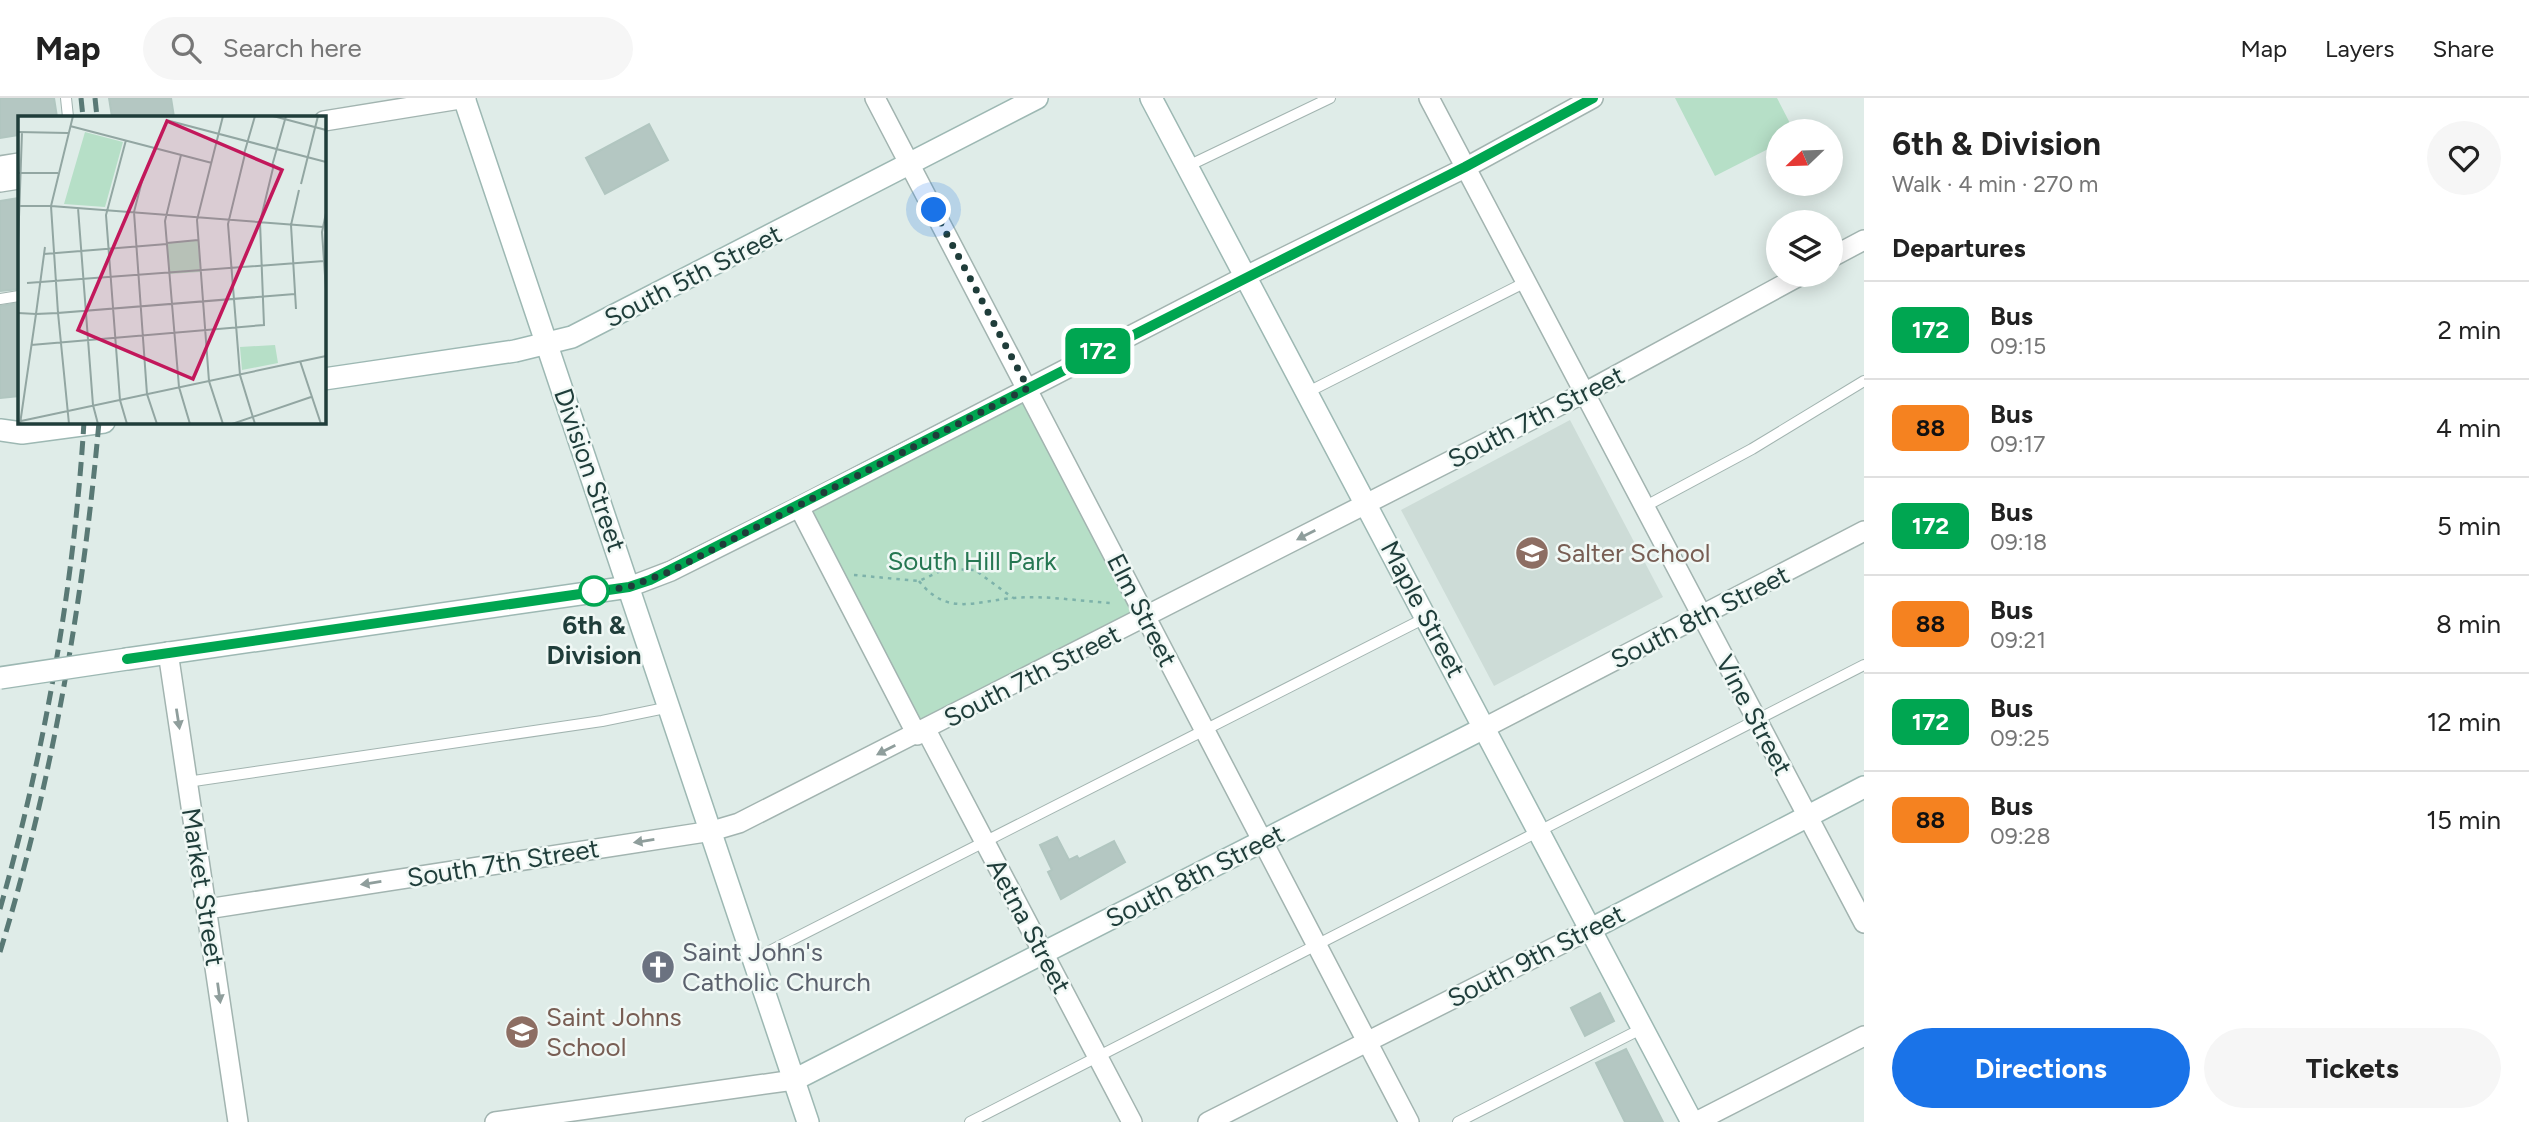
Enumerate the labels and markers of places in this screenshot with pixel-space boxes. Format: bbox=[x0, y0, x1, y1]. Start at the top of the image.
school or university icon: Salter School bbox=[1513, 534, 1551, 572]
place label: Salter School bbox=[1556, 537, 1711, 569]
marker: 6th & Division bbox=[579, 576, 609, 606]
place label: 6th & Division bbox=[546, 609, 642, 671]
place label: Saint John's Catholic Church bbox=[682, 936, 871, 998]
church icon: Saint John's Catholic Church bbox=[639, 948, 677, 986]
place label: Saint Johns School bbox=[546, 1001, 682, 1063]
school or university icon: Saint Johns School bbox=[503, 1013, 541, 1051]

